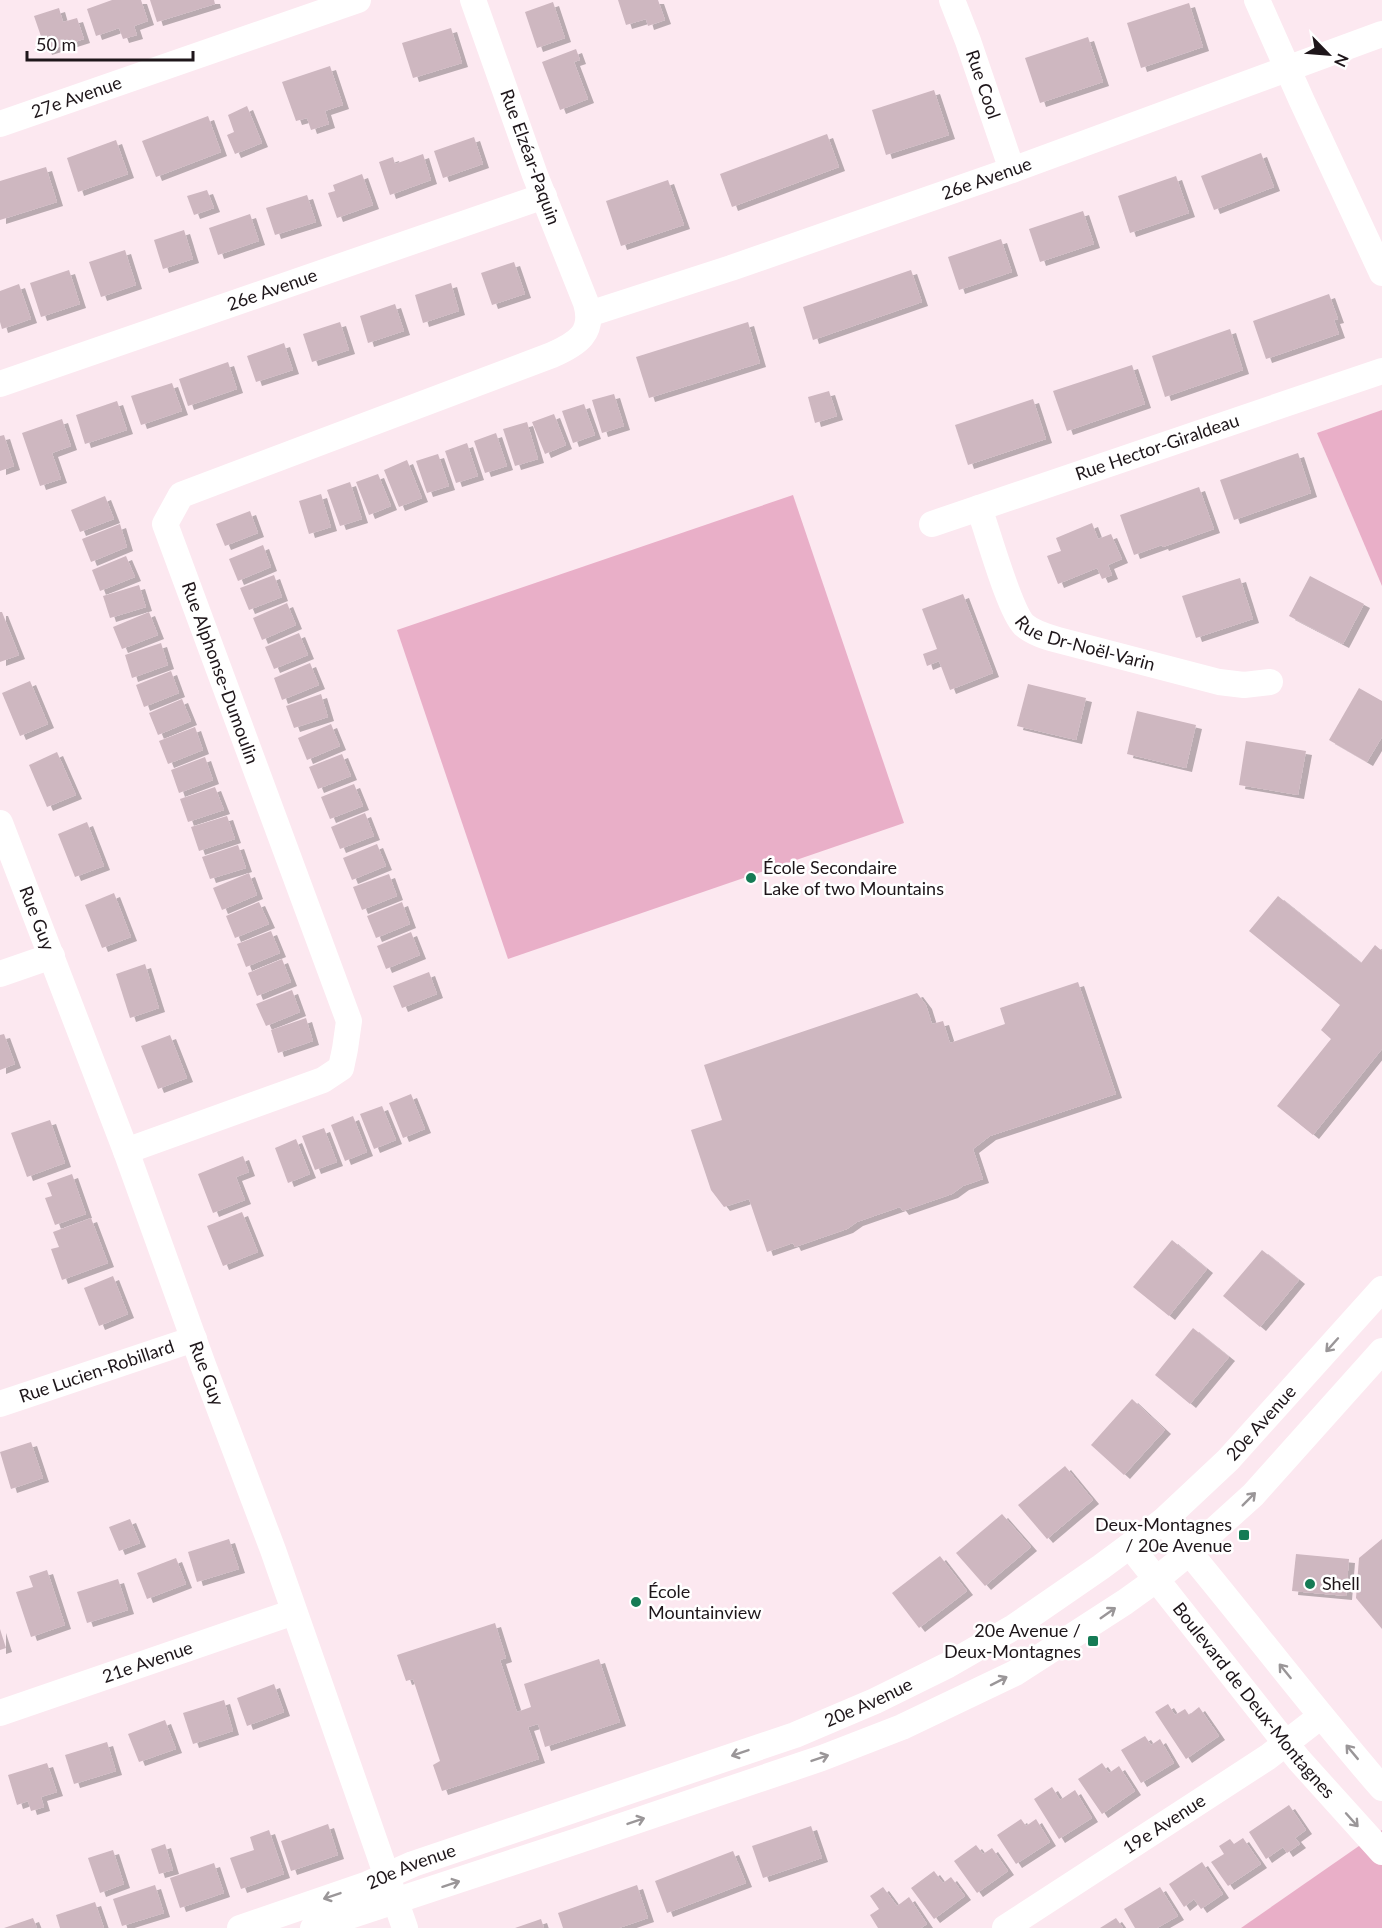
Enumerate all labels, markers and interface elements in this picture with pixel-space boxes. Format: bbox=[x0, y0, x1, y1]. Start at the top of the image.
scale bar bbox=[27, 24, 194, 62]
north arrow bbox=[1298, 24, 1358, 84]
text: 50 m bbox=[36, 33, 76, 55]
street label: Rue Cool bbox=[962, 47, 1006, 122]
text: N bbox=[1331, 51, 1353, 70]
street label: 27e Avenue bbox=[28, 71, 124, 122]
street label: Rue Elzéar-Paquin bbox=[496, 86, 566, 228]
street label: 26e Avenue bbox=[938, 152, 1034, 204]
street label: 26e Avenue bbox=[224, 263, 320, 315]
street label: Rue Hector-Giraldeau bbox=[1072, 408, 1242, 485]
street label: Rue Alphonse-Dumoulin bbox=[178, 578, 264, 767]
street label: Rue Dr-Noël-Varin bbox=[1011, 611, 1157, 675]
place label: École Secondaire Lake of two Mountains bbox=[763, 856, 944, 899]
marker: École Secondaire Lake of two Mountains bbox=[744, 871, 758, 885]
street label: Rue Guy bbox=[15, 882, 60, 954]
street label: Rue Lucien-Robillard bbox=[16, 1334, 177, 1407]
one-way arrow bbox=[1325, 1337, 1339, 1352]
street label: Rue Guy bbox=[185, 1338, 230, 1409]
street label: 20e Avenue bbox=[1221, 1380, 1300, 1465]
one-way arrow bbox=[1241, 1492, 1256, 1506]
place label: Deux-Montagnes / 20e Avenue bbox=[1095, 1513, 1232, 1556]
marker: Deux-Montagnes / 20e Avenue bbox=[1237, 1528, 1251, 1542]
place label: Shell bbox=[1322, 1572, 1360, 1594]
marker: Shell bbox=[1303, 1577, 1317, 1591]
place label: École Mountainview bbox=[648, 1580, 761, 1623]
marker: École Mountainview bbox=[629, 1595, 643, 1609]
street label: Boulevard de Deux-Montagnes bbox=[1169, 1598, 1340, 1803]
one-way arrow bbox=[1100, 1607, 1116, 1619]
place label: 20e Avenue / Deux-Montagnes bbox=[944, 1619, 1081, 1662]
marker: 20e Avenue / Deux-Montagnes bbox=[1086, 1634, 1100, 1648]
street label: 21e Avenue bbox=[99, 1636, 195, 1687]
one-way arrow bbox=[1278, 1663, 1291, 1679]
street label: 20e Avenue bbox=[821, 1672, 916, 1731]
one-way arrow bbox=[990, 1675, 1008, 1686]
one-way arrow bbox=[1345, 1744, 1358, 1760]
one-way arrow bbox=[731, 1748, 750, 1759]
one-way arrow bbox=[810, 1752, 829, 1763]
street label: 19e Avenue bbox=[1118, 1789, 1209, 1858]
one-way arrow bbox=[1345, 1812, 1359, 1827]
one-way arrow bbox=[626, 1815, 645, 1826]
street label: 20e Avenue bbox=[363, 1838, 458, 1893]
one-way arrow bbox=[441, 1877, 460, 1888]
one-way arrow bbox=[323, 1892, 342, 1903]

